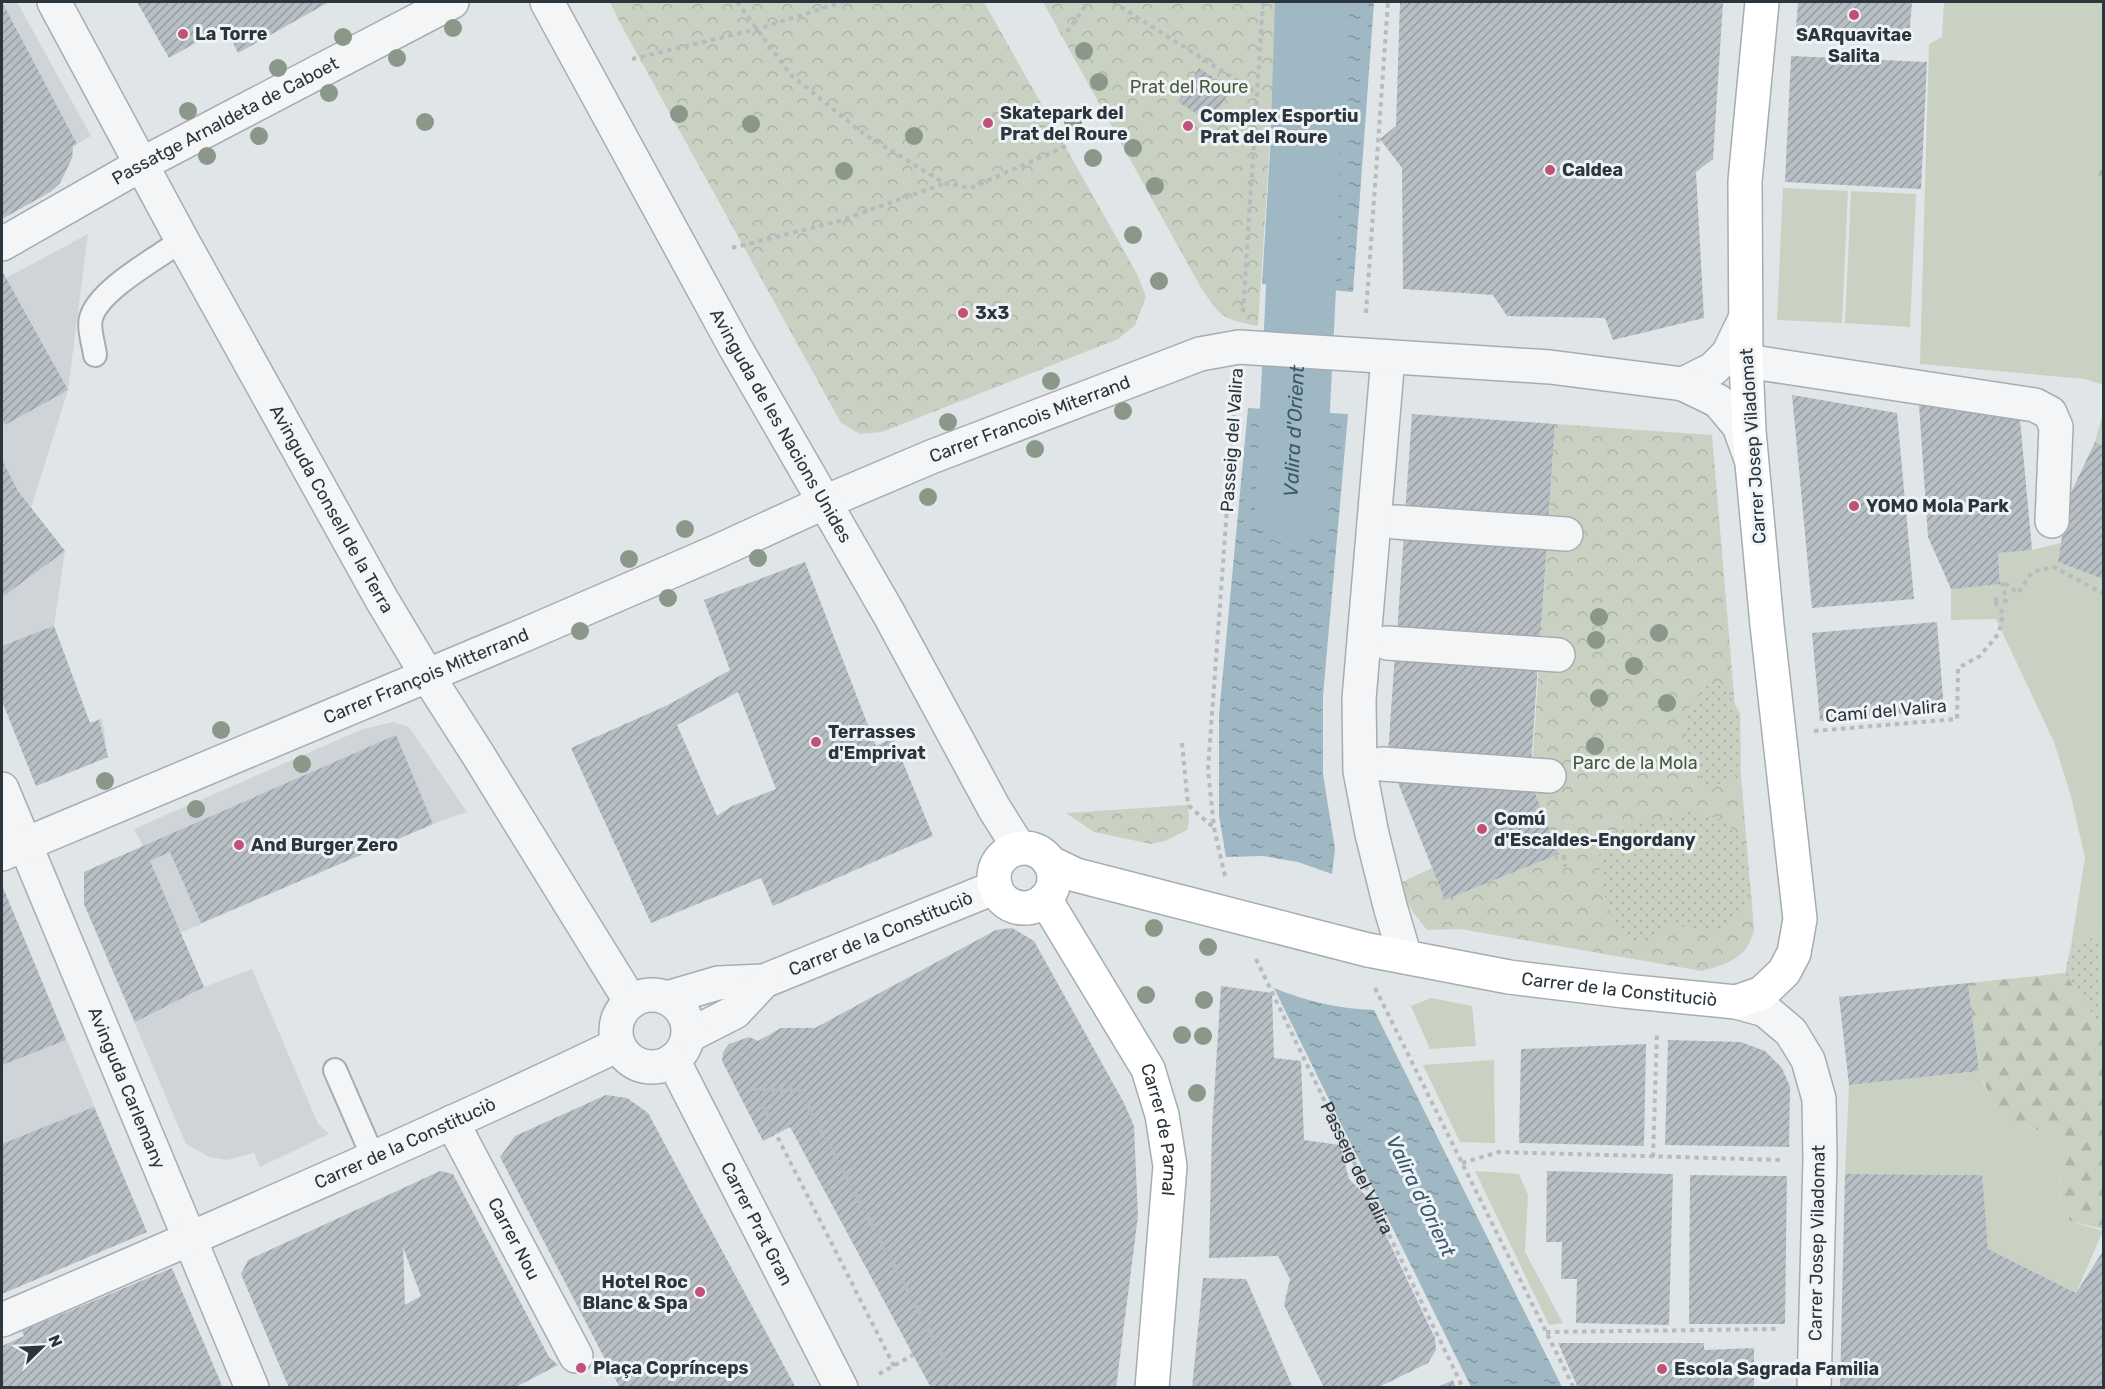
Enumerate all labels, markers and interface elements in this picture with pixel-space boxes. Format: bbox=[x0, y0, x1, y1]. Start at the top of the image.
marker: SARquavitae Salita bbox=[1847, 8, 1861, 22]
place label: La Torre bbox=[195, 23, 268, 45]
place label: SARquavitae Salita bbox=[1796, 24, 1912, 67]
marker: La Torre bbox=[176, 27, 190, 41]
street label: Passatge Arnaldeta de Caboet bbox=[108, 52, 342, 190]
park label: Prat del Roure bbox=[1130, 76, 1248, 98]
place label: Skatepark del Prat del Roure bbox=[1000, 102, 1128, 145]
place label: Complex Esportiu Prat del Roure bbox=[1200, 105, 1359, 148]
marker: Skatepark del Prat del Roure bbox=[981, 116, 995, 130]
marker: Complex Esportiu Prat del Roure bbox=[1181, 119, 1195, 133]
place label: Caldea bbox=[1562, 159, 1623, 181]
marker: Caldea bbox=[1543, 163, 1557, 177]
place label: 3x3 bbox=[975, 302, 1009, 324]
street label: Avinguda de les Nacions Unides bbox=[705, 305, 857, 547]
marker: 3x3 bbox=[956, 306, 970, 320]
street label: Carrer Josep Viladomat bbox=[1735, 347, 1771, 545]
water label: Valira d'Orient bbox=[1279, 364, 1309, 498]
street label: Passeig del Valira bbox=[1216, 367, 1248, 513]
street label: Carrer Francois Miterrand bbox=[926, 371, 1133, 468]
street label: Avinguda Consell de la Terra bbox=[265, 401, 398, 617]
place label: YOMO Mola Park bbox=[1866, 495, 2009, 517]
marker: YOMO Mola Park bbox=[1847, 499, 1861, 513]
street label: Carrer François Mitterrand bbox=[320, 623, 532, 729]
street label: Camí del Valira bbox=[1824, 695, 1948, 727]
place label: Terrasses d'Emprivat bbox=[828, 721, 926, 764]
marker: Terrasses d'Emprivat bbox=[809, 735, 823, 749]
park label: Parc de la Mola bbox=[1572, 752, 1698, 774]
place label: Comú d'Escaldes-Engordany bbox=[1494, 808, 1696, 851]
marker: Comú d'Escaldes-Engordany bbox=[1475, 822, 1489, 836]
place label: And Burger Zero bbox=[251, 834, 398, 856]
marker: And Burger Zero bbox=[232, 838, 246, 852]
street label: Carrer de la Constituciò bbox=[785, 887, 976, 981]
street label: Carrer de la Constituciò bbox=[1520, 968, 1718, 1011]
street label: Avinguda Carlemany bbox=[83, 1004, 170, 1172]
street label: Carrer de Parnal bbox=[1136, 1061, 1181, 1197]
street label: Carrer de la Constituciò bbox=[311, 1093, 499, 1194]
street label: Passeig del Valira bbox=[1316, 1098, 1398, 1238]
water label: Valira d'Orient bbox=[1381, 1131, 1461, 1261]
street label: Carrer Josep Viladomat bbox=[1804, 1145, 1830, 1341]
street label: Carrer Prat Gran bbox=[716, 1158, 798, 1289]
street label: Carrer Nou bbox=[483, 1194, 545, 1284]
place label: Hotel Roc Blanc & Spa bbox=[582, 1271, 688, 1314]
marker: Hotel Roc Blanc & Spa bbox=[693, 1285, 707, 1299]
north arrow bbox=[12, 1317, 72, 1377]
text: N bbox=[44, 1332, 66, 1350]
place label: Plaça Coprínceps bbox=[593, 1357, 749, 1379]
place label: Escola Sagrada Familia bbox=[1674, 1358, 1879, 1380]
marker: Plaça Coprínceps bbox=[574, 1361, 588, 1375]
marker: Escola Sagrada Familia bbox=[1655, 1362, 1669, 1376]

